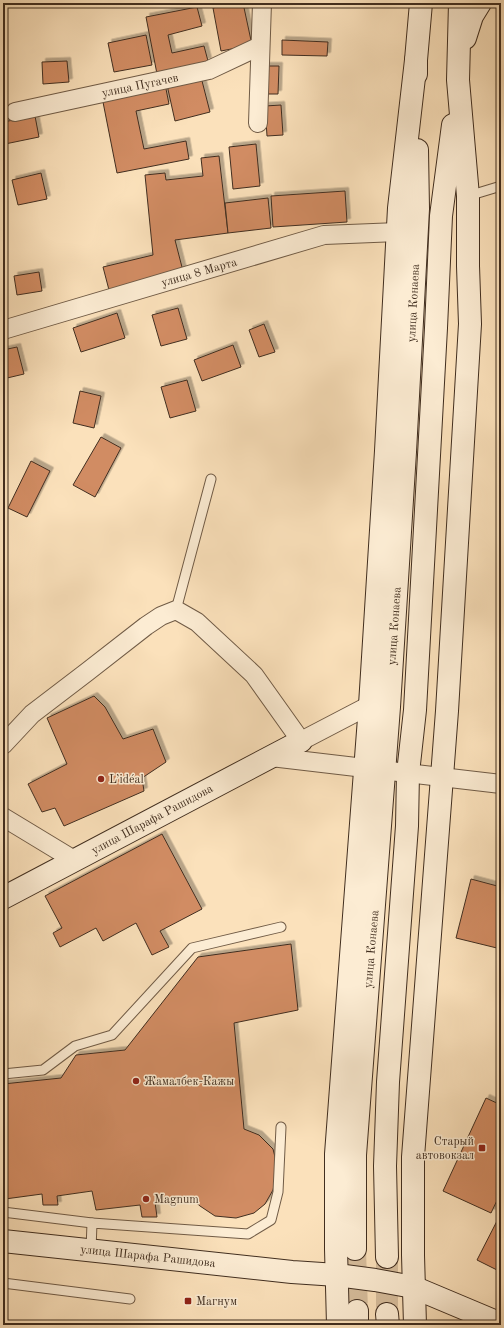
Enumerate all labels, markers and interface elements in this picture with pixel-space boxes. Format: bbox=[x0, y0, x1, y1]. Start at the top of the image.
street label: улица Пугачев bbox=[101, 72, 180, 100]
street label: улица 8 Марта bbox=[160, 256, 239, 290]
street label: улица Конаева bbox=[406, 263, 422, 343]
street label: улица Конаева bbox=[386, 586, 404, 666]
marker: L’idéal bbox=[96, 774, 106, 784]
place label: L’idéal bbox=[109, 774, 144, 786]
street label: улица Шарафа Рашидова bbox=[90, 783, 215, 857]
street label: улица Конаева bbox=[363, 909, 381, 989]
marker: Жамалбек-Кажы bbox=[131, 1076, 141, 1086]
place label: Жамалбек-Кажы bbox=[144, 1076, 234, 1088]
place label: Старый автовокзал bbox=[416, 1136, 474, 1162]
marker: Старый автовокзал bbox=[477, 1143, 487, 1153]
marker: Magnum bbox=[141, 1194, 151, 1204]
place label: Magnum bbox=[154, 1194, 199, 1206]
street label: улица Шарафа Рашидова bbox=[80, 1244, 216, 1270]
marker: Магнум bbox=[183, 1296, 193, 1306]
place label: Магнум bbox=[196, 1296, 237, 1308]

